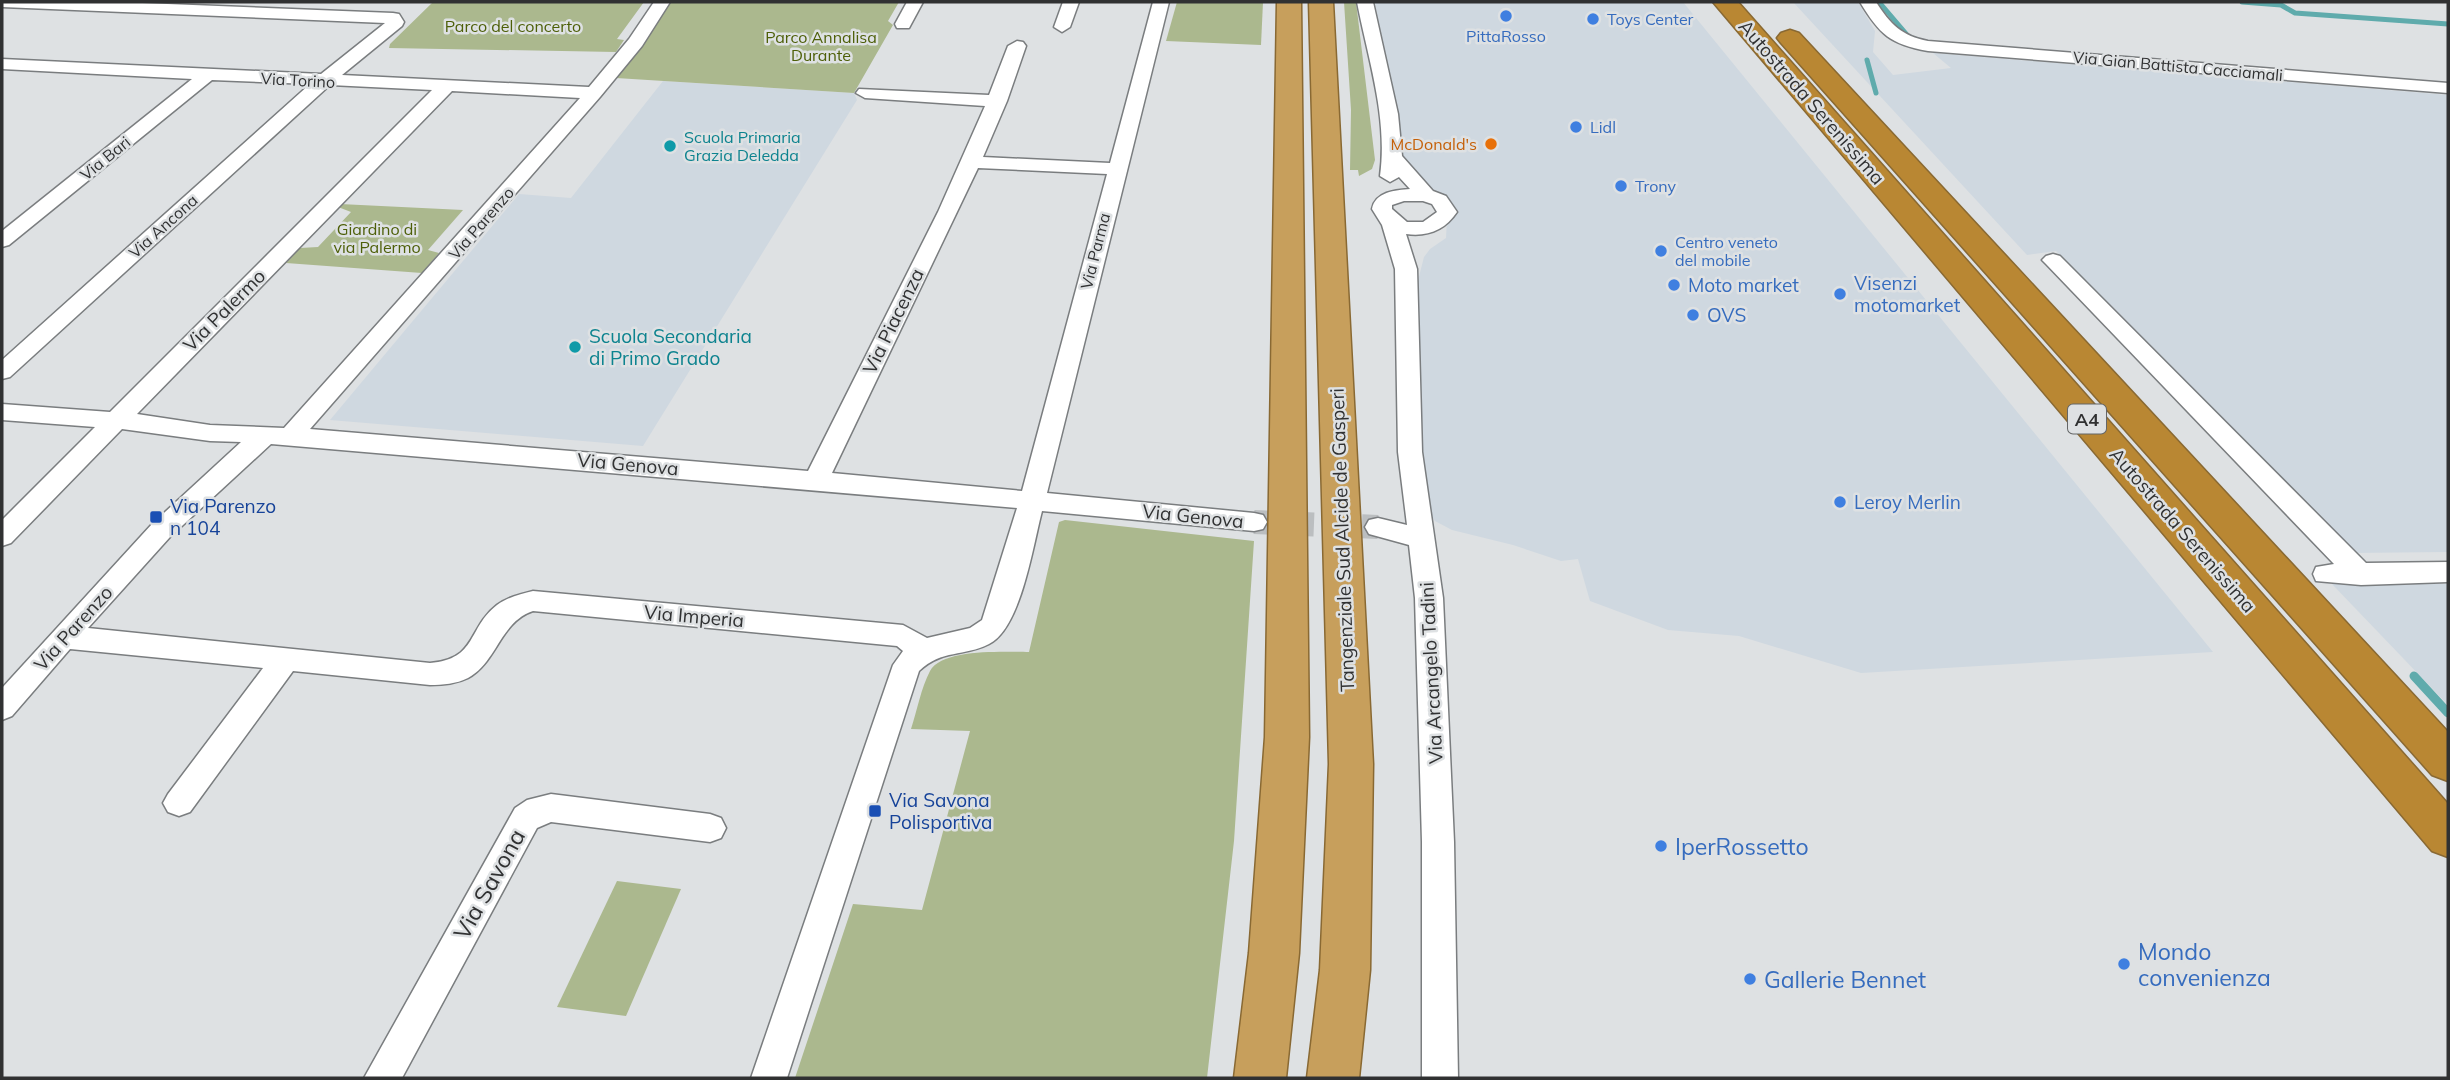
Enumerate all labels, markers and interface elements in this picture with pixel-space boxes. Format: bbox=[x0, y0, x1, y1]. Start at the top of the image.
marker: PittaRosso bbox=[1498, 8, 1514, 24]
place label: Toys Center bbox=[1607, 9, 1694, 29]
marker: Toys Center bbox=[1585, 11, 1601, 27]
street label: Autostrada Serenissima bbox=[1734, 15, 1890, 189]
park label: Parco del concerto bbox=[445, 16, 581, 36]
place label: PittaRosso bbox=[1466, 26, 1546, 46]
park label: Parco Annalisa Durante bbox=[765, 27, 877, 65]
street label: Via Gian Battista Cacciamali bbox=[2072, 47, 2284, 85]
street label: Via Torino bbox=[260, 68, 336, 92]
place label: Lidl bbox=[1590, 117, 1616, 137]
marker: Lidl bbox=[1568, 119, 1584, 135]
place label: Scuola Primaria Grazia Deledda bbox=[684, 127, 801, 165]
street label: Via Bari bbox=[76, 132, 134, 184]
place label: McDonald's bbox=[1390, 134, 1477, 154]
marker: McDonald's bbox=[1483, 136, 1499, 152]
marker: Scuola Primaria Grazia Deledda bbox=[662, 138, 678, 154]
place label: Trony bbox=[1635, 176, 1677, 196]
marker: Trony bbox=[1613, 178, 1629, 194]
street label: Via Parenzo bbox=[444, 183, 518, 263]
street label: Via Ancona bbox=[124, 190, 202, 262]
street label: Via Parma bbox=[1076, 211, 1114, 291]
park label: Giardino di via Palermo bbox=[333, 219, 421, 257]
place label: Centro veneto del mobile bbox=[1675, 232, 1778, 270]
marker: Centro veneto del mobile bbox=[1653, 243, 1669, 259]
street label: Via Palermo bbox=[178, 264, 270, 356]
street label: Via Piacenza bbox=[857, 264, 929, 378]
place label: Visenzi motomarket bbox=[1854, 271, 1961, 317]
place label: Moto market bbox=[1688, 273, 1799, 297]
marker: Moto market bbox=[1666, 277, 1682, 293]
marker: Visenzi motomarket bbox=[1832, 286, 1848, 302]
place label: OVS bbox=[1707, 303, 1746, 327]
marker: OVS bbox=[1685, 307, 1701, 323]
place label: Scuola Secondaria di Primo Grado bbox=[589, 324, 752, 370]
marker: Scuola Secondaria di Primo Grado bbox=[567, 339, 583, 355]
street label: Tangenziale Sud Alcide de Gasperi bbox=[1325, 388, 1359, 692]
road number: A4 bbox=[2068, 404, 2106, 433]
street label: Autostrada Serenissima bbox=[2105, 443, 2261, 617]
street label: Via Genova bbox=[576, 448, 680, 480]
place label: Leroy Merlin bbox=[1854, 490, 1961, 514]
place label: Via Parenzo n 104 bbox=[170, 494, 276, 540]
marker: Leroy Merlin bbox=[1832, 494, 1848, 510]
street label: Via Genova bbox=[1141, 499, 1245, 533]
marker: Via Parenzo n 104 bbox=[148, 509, 164, 525]
street label: Via Parenzo bbox=[29, 580, 117, 676]
street label: Via Arcangelo Tadini bbox=[1414, 582, 1448, 764]
street label: Via Imperia bbox=[643, 600, 745, 632]
place label: Via Savona Polisportiva bbox=[889, 788, 992, 834]
marker: Via Savona Polisportiva bbox=[867, 803, 883, 819]
street label: Via Savona bbox=[447, 824, 531, 944]
place label: IperRossetto bbox=[1675, 832, 1809, 861]
marker: IperRossetto bbox=[1653, 838, 1669, 854]
place label: Mondo convenienza bbox=[2138, 937, 2271, 992]
marker: Mondo convenienza bbox=[2116, 956, 2132, 972]
place label: Gallerie Bennet bbox=[1764, 965, 1926, 994]
marker: Gallerie Bennet bbox=[1742, 971, 1758, 987]

